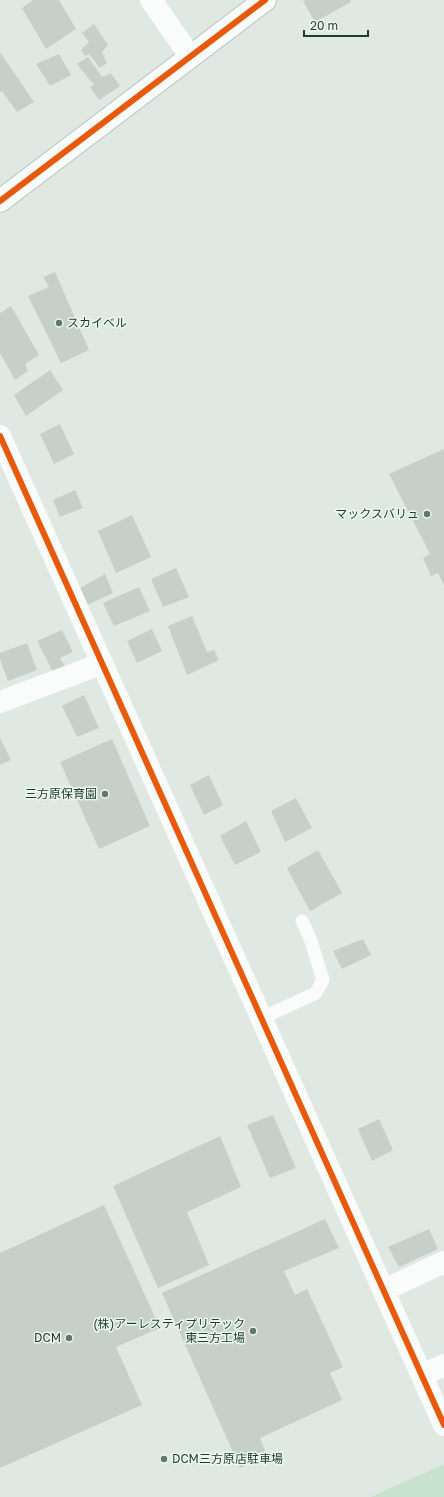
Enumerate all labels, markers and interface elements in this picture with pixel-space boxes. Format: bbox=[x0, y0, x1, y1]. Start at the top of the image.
scale bar bbox=[304, 12, 368, 38]
text: 20 m bbox=[310, 18, 338, 33]
place label: スカイベル bbox=[67, 315, 127, 330]
marker: スカイベル bbox=[54, 318, 64, 328]
place label: マックスバリュ bbox=[335, 506, 419, 521]
marker: マックスバリュ bbox=[422, 509, 432, 519]
place label: 三方原保育園 bbox=[25, 786, 97, 801]
marker: 三方原保育園 bbox=[100, 789, 110, 799]
place label: (株)アーレスティプリテック 東三方工場 bbox=[93, 1316, 245, 1345]
marker: (株)アーレスティプリテック 東三方工場 bbox=[248, 1326, 258, 1336]
place label: DCM bbox=[34, 1330, 61, 1345]
marker: DCM bbox=[64, 1333, 74, 1343]
place label: DCM三方原店駐車場 bbox=[172, 1451, 283, 1466]
marker: DCM三方原店駐車場 bbox=[159, 1454, 169, 1464]

